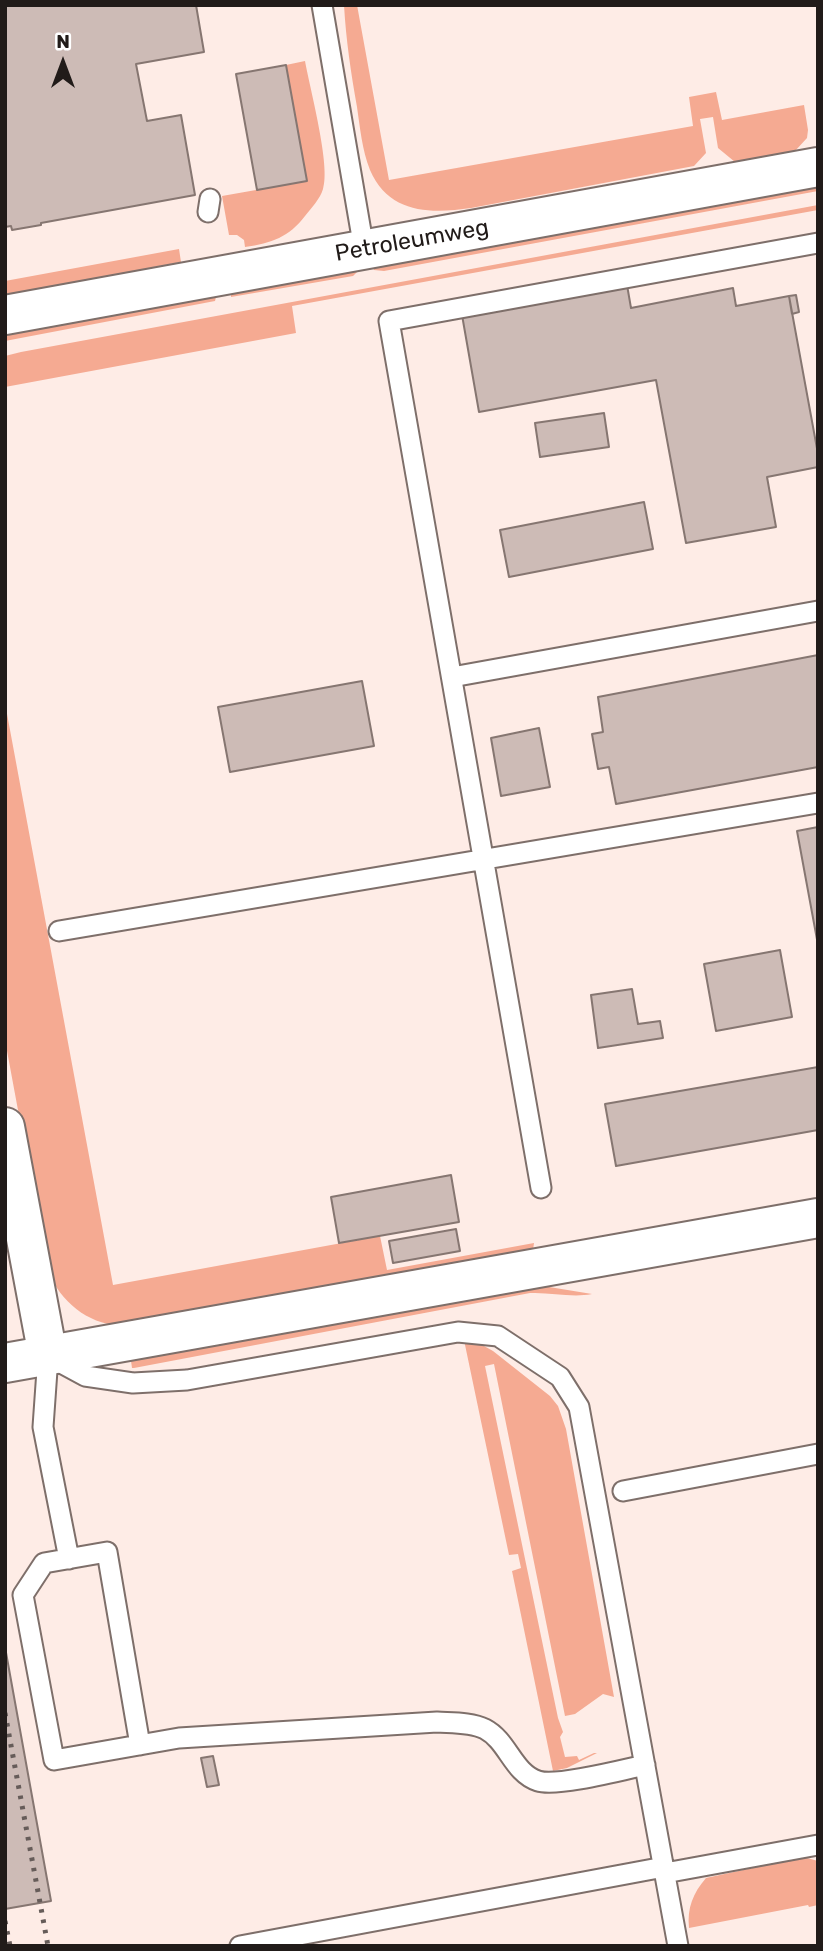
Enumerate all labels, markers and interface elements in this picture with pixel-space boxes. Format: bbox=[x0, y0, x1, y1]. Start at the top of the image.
north arrow bbox=[28, 28, 98, 98]
text: N bbox=[56, 30, 70, 53]
street label: Petroleumweg bbox=[333, 214, 491, 268]

